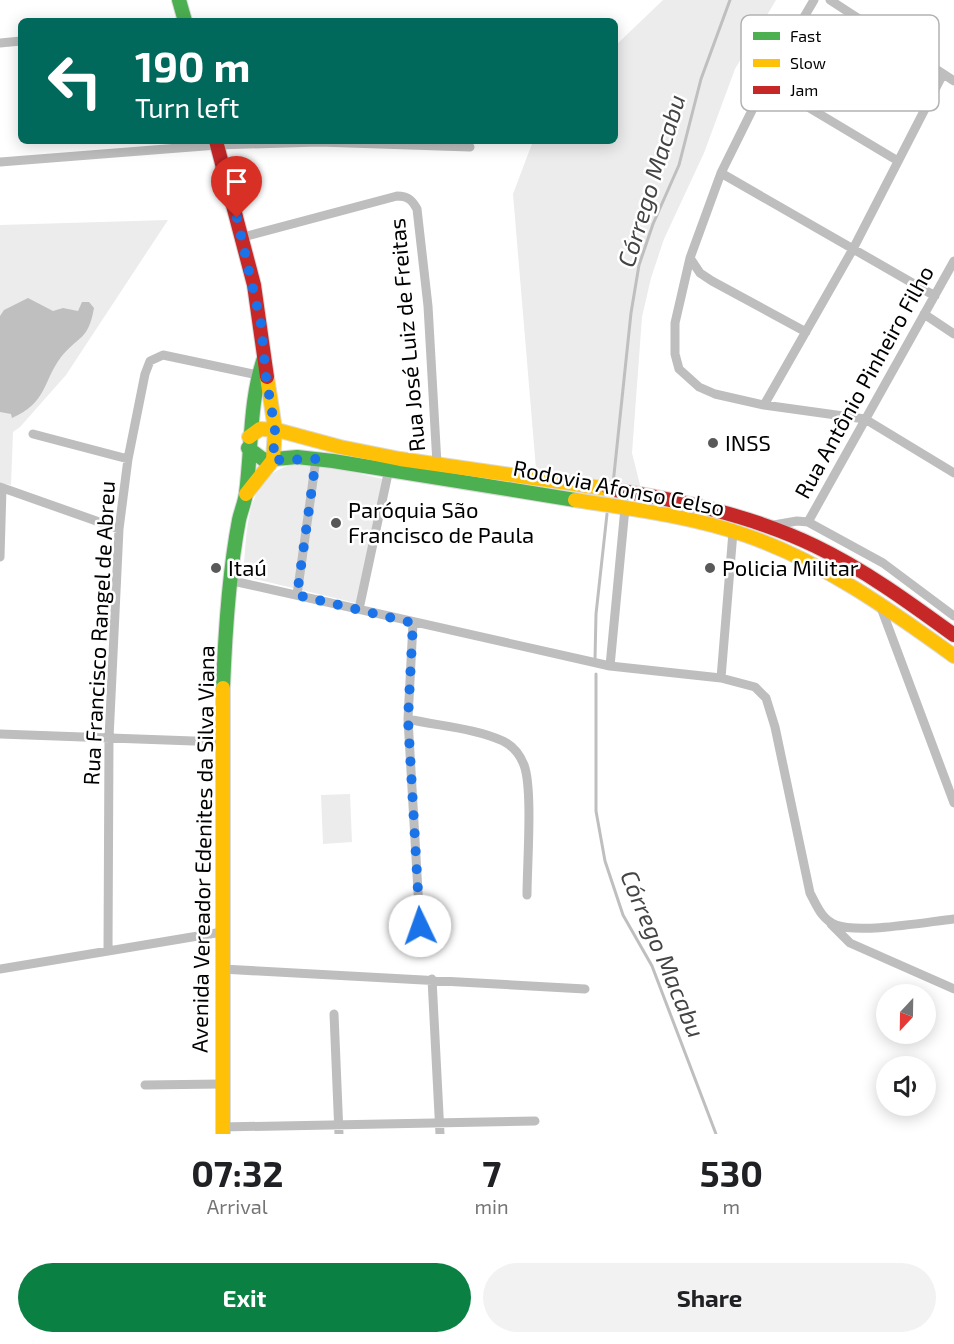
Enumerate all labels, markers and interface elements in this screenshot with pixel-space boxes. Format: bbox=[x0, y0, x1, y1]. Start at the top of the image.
legend bbox=[741, 15, 939, 111]
text: Fast bbox=[790, 26, 821, 45]
text: 190 m bbox=[135, 40, 251, 90]
icon: left bbox=[36, 42, 114, 120]
text: Slow bbox=[790, 53, 826, 72]
text: Jam bbox=[790, 80, 818, 99]
text: Turn left bbox=[135, 91, 239, 123]
water label: Córrego Macabu bbox=[611, 91, 691, 270]
pin bbox=[211, 156, 262, 218]
icon: arrive bbox=[220, 165, 253, 198]
street label: Rua José Luiz de Freitas bbox=[383, 217, 429, 453]
street label: Rua Antônio Pinheiro Filho bbox=[788, 261, 938, 502]
place label: INSS bbox=[725, 429, 771, 455]
marker: INSS bbox=[706, 436, 720, 450]
street label: Rodovia Afonso Celso bbox=[511, 454, 727, 520]
street label: Rua Francisco Rangel de Abreu bbox=[77, 480, 119, 786]
place label: Paróquia São Francisco de Paula bbox=[348, 496, 534, 547]
marker: Paróquia São Francisco de Paula bbox=[329, 516, 343, 530]
place label: Itaú bbox=[228, 554, 267, 580]
place label: Policia Militar bbox=[722, 554, 859, 580]
marker: Itaú bbox=[209, 561, 223, 575]
marker: Policia Militar bbox=[703, 561, 717, 575]
street label: Avenida Vereador Edenites da Silva Viana bbox=[185, 645, 219, 1053]
water label: Córrego Macabu bbox=[615, 865, 712, 1041]
position arrow bbox=[388, 894, 452, 958]
north arrow bbox=[876, 984, 936, 1044]
map controls bbox=[876, 984, 936, 1116]
button: sound bbox=[876, 1056, 936, 1116]
text: 07:32 bbox=[191, 1151, 283, 1194]
text: 7 bbox=[482, 1151, 501, 1194]
text: 530 bbox=[700, 1151, 763, 1194]
text: Arrival bbox=[207, 1194, 268, 1218]
text: min bbox=[475, 1194, 509, 1218]
text: m bbox=[723, 1194, 740, 1218]
button: Exit bbox=[18, 1263, 471, 1332]
button: Share bbox=[483, 1263, 936, 1332]

